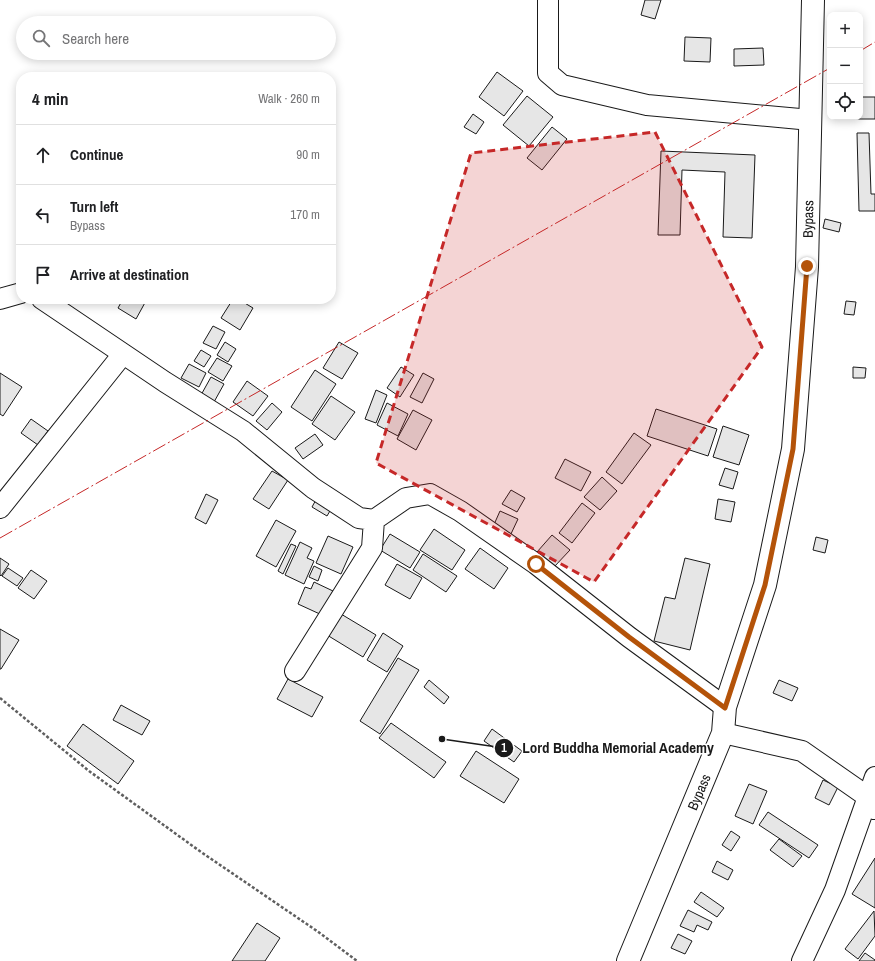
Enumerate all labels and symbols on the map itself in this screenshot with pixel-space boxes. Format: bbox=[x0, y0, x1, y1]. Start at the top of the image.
street label: Bypass bbox=[799, 200, 817, 238]
route end bbox=[798, 257, 816, 275]
route start bbox=[527, 555, 545, 573]
callout: Lord Buddha Memorial Academy bbox=[494, 734, 722, 761]
text: Lord Buddha Memorial Academy bbox=[522, 737, 714, 758]
text: 1 bbox=[501, 740, 507, 756]
street label: Bypass bbox=[683, 771, 715, 813]

